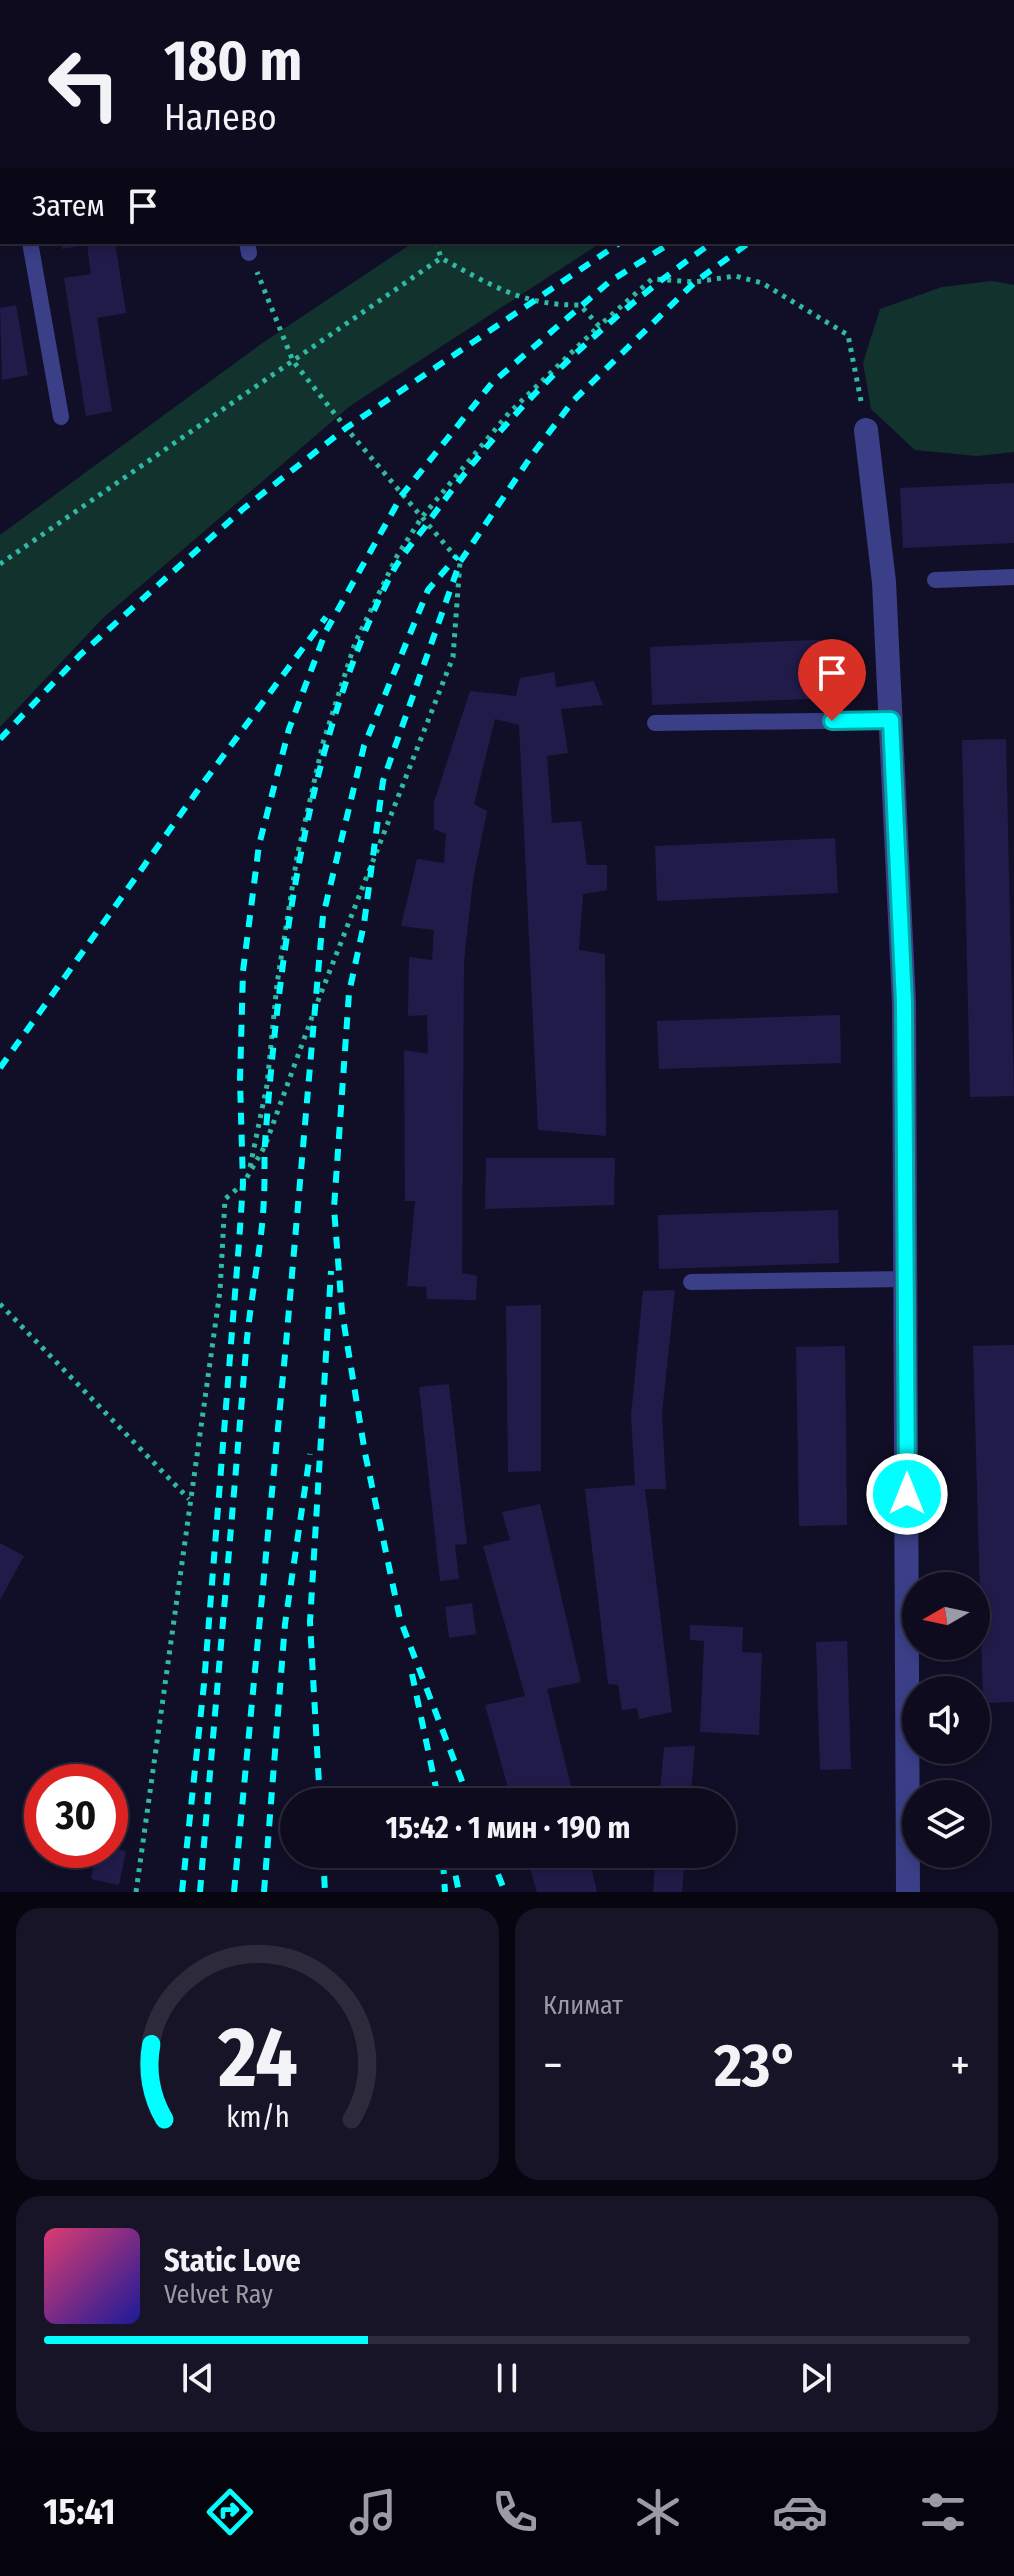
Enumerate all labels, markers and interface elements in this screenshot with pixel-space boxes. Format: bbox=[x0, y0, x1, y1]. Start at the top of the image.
text: 180 m bbox=[164, 28, 302, 95]
icon: left bbox=[32, 32, 136, 136]
text: Налево bbox=[164, 96, 277, 140]
icon: arrive bbox=[121, 184, 165, 228]
text: Затем bbox=[32, 188, 105, 224]
pin bbox=[798, 639, 866, 721]
icon: arrive bbox=[810, 651, 854, 695]
position arrow bbox=[865, 1452, 949, 1536]
north arrow bbox=[902, 1572, 990, 1660]
map controls bbox=[902, 1572, 990, 1868]
button: sound bbox=[902, 1676, 990, 1764]
speed limit sign: 30 bbox=[24, 1764, 128, 1868]
button: layers bbox=[902, 1780, 990, 1868]
text: 15:42 · 1 мин · 190 m bbox=[386, 1810, 630, 1846]
text: Климат bbox=[543, 1990, 623, 2021]
text: 24 bbox=[217, 2008, 297, 2108]
text: 23° bbox=[714, 2030, 799, 2102]
text: − bbox=[543, 2039, 563, 2092]
text: + bbox=[950, 2039, 970, 2092]
text: km/h bbox=[226, 2100, 289, 2135]
text: Static Love bbox=[164, 2243, 301, 2279]
text: Velvet Ray bbox=[164, 2279, 273, 2310]
icon: previous bbox=[176, 2356, 220, 2400]
icon: pause bbox=[485, 2356, 529, 2400]
icon: next bbox=[794, 2356, 838, 2400]
icon: directions bbox=[202, 2484, 258, 2540]
icon: music bbox=[345, 2484, 401, 2540]
icon: phone bbox=[487, 2484, 543, 2540]
icon: climate bbox=[630, 2484, 686, 2540]
icon: car bbox=[772, 2484, 828, 2540]
icon: filters bbox=[915, 2484, 971, 2540]
text: 15:41 bbox=[43, 2490, 116, 2534]

